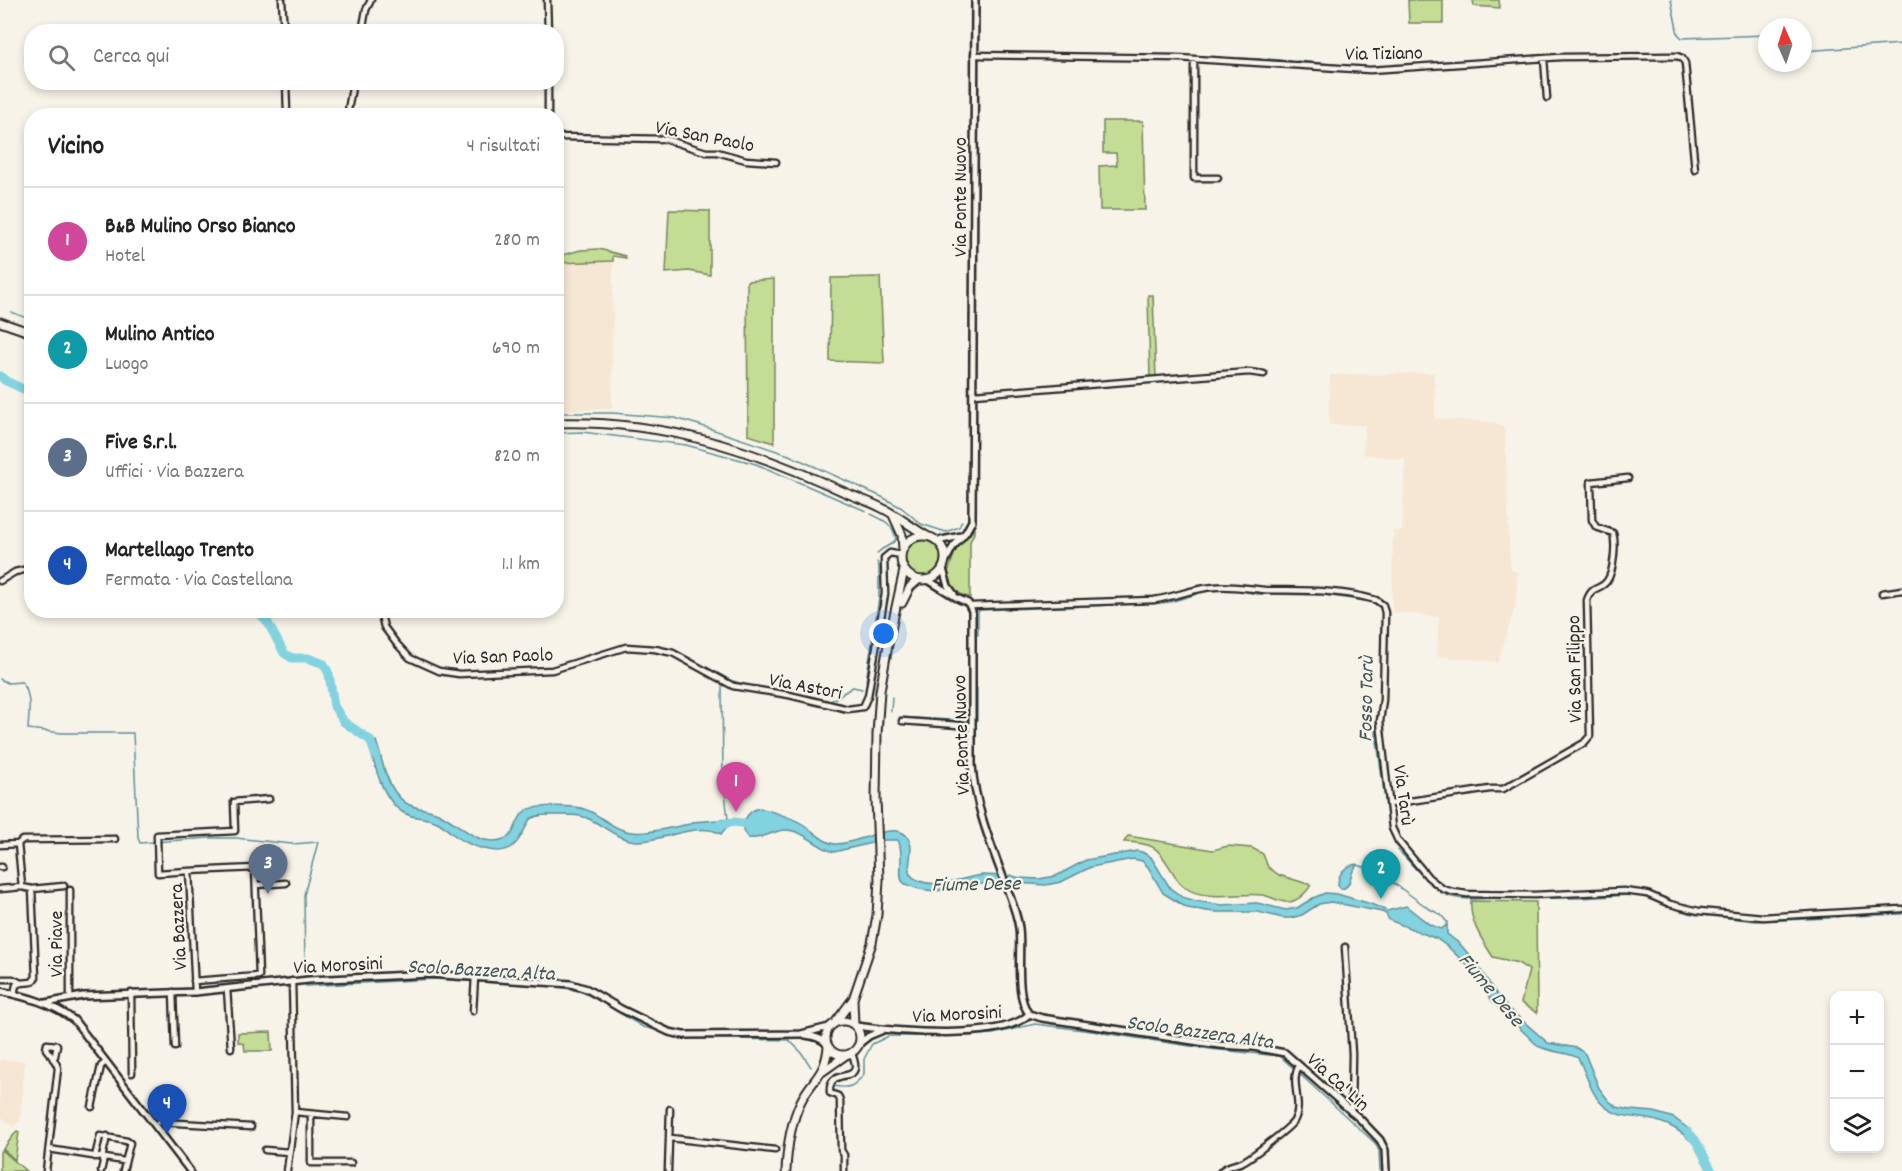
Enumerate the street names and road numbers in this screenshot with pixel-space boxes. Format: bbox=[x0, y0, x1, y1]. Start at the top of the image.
street label: Via Tiziano bbox=[1345, 40, 1423, 70]
street label: Via San Paolo bbox=[653, 115, 756, 161]
street label: Via Ponte Nuovo bbox=[948, 137, 976, 257]
street label: Via San Filippo bbox=[1561, 615, 1591, 723]
street label: Via San Paolo bbox=[453, 642, 554, 674]
street label: Via Astori bbox=[766, 667, 845, 709]
street label: Via Ponte Nuovo bbox=[947, 674, 979, 795]
street label: Via Tarù bbox=[1384, 763, 1420, 827]
street label: Via Bazzera bbox=[164, 882, 196, 971]
street label: Via Piave bbox=[44, 911, 72, 977]
street label: Via Morosini bbox=[293, 951, 384, 983]
street label: Via Morosini bbox=[912, 1000, 1003, 1032]
street label: Via Ca' Lin bbox=[1299, 1047, 1375, 1119]

